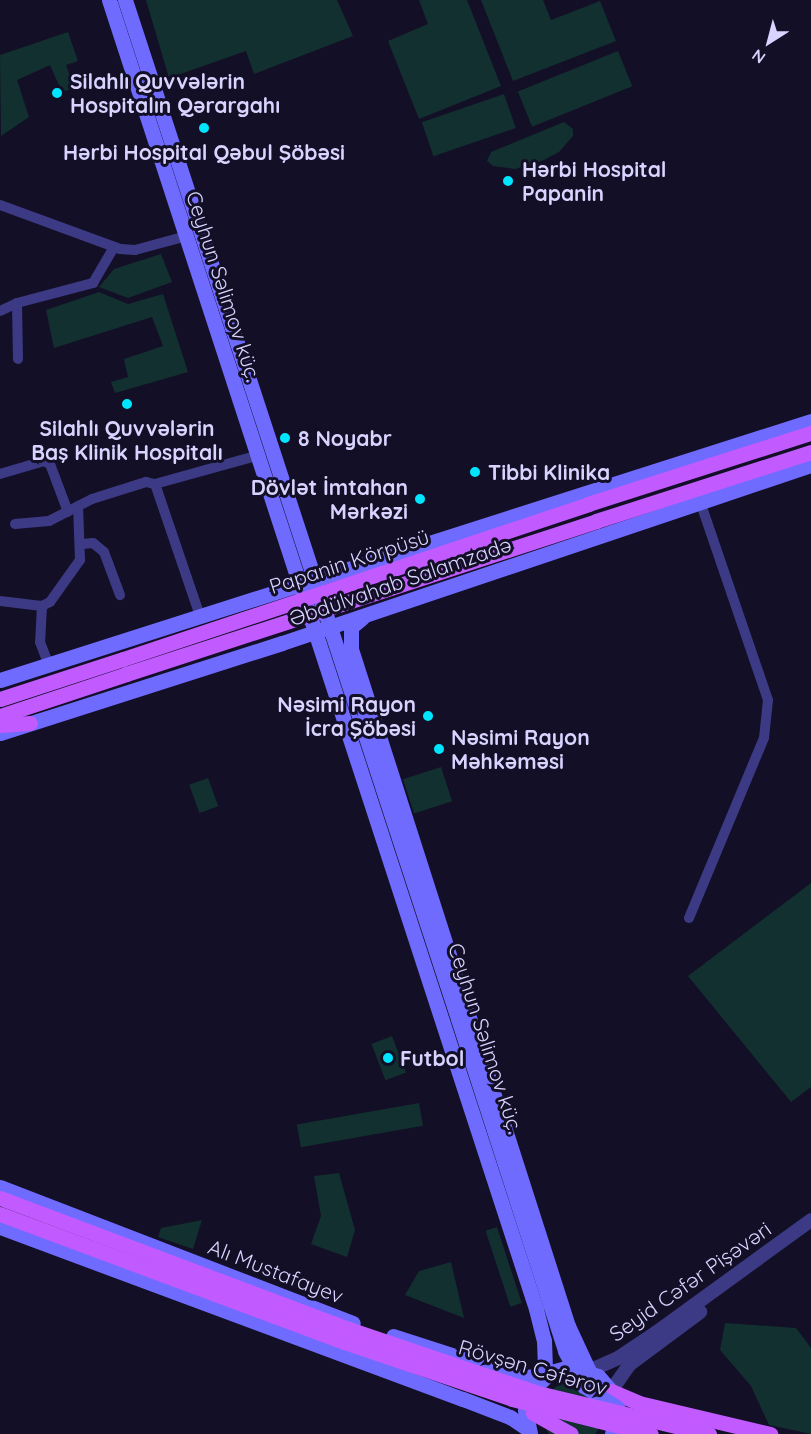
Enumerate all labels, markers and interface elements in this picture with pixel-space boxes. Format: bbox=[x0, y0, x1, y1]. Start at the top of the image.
north arrow bbox=[739, 12, 799, 72]
text: N bbox=[748, 45, 769, 68]
place label: Silahlı Quvvələrin Hospitalın Qərargahı bbox=[70, 68, 280, 118]
marker: Silahlı Quvvələrin Hospitalın Qərargahı bbox=[48, 84, 66, 102]
marker: Hərbi Hospital Qəbul Şöbəsi bbox=[195, 119, 213, 137]
place label: Hərbi Hospital Qəbul Şöbəsi bbox=[63, 139, 345, 165]
place label: Hərbi Hospital Papanin bbox=[522, 156, 667, 206]
marker: Hərbi Hospital Papanin bbox=[499, 172, 517, 190]
street label: Ceyhun Səlimov küç. bbox=[181, 188, 267, 384]
marker: Silahlı Quvvələrin Baş Klinik Hospitalı bbox=[118, 395, 136, 413]
place label: Silahlı Quvvələrin Baş Klinik Hospitalı bbox=[31, 415, 223, 465]
place label: 8 Noyabr bbox=[298, 425, 392, 451]
marker: 8 Noyabr bbox=[276, 429, 294, 447]
place label: Tibbi Klinika bbox=[488, 459, 610, 485]
marker: Tibbi Klinika bbox=[466, 463, 484, 481]
place label: Dövlət İmtahan Mərkəzi bbox=[251, 474, 408, 524]
marker: Dövlət İmtahan Mərkəzi bbox=[413, 492, 427, 506]
street label: Papanin Körpüsü bbox=[266, 523, 432, 599]
street label: Əbdülvahab Salamzadə bbox=[286, 531, 514, 631]
place label: Nəsimi Rayon İcra Şöbəsi bbox=[277, 691, 416, 741]
marker: Nəsimi Rayon İcra Şöbəsi bbox=[421, 709, 435, 723]
place label: Nəsimi Rayon Məhkəməsi bbox=[451, 724, 590, 774]
marker: Nəsimi Rayon Məhkəməsi bbox=[432, 742, 446, 756]
street label: Ceyhun Səlimov küç. bbox=[443, 940, 529, 1136]
place label: Futbol bbox=[400, 1045, 464, 1071]
marker: Futbol bbox=[381, 1051, 395, 1065]
street label: Seyid Cəfər Pişəvəri bbox=[604, 1216, 776, 1346]
street label: Alı Mustafayev bbox=[205, 1234, 347, 1308]
street label: Rövşən Cəfərov bbox=[456, 1334, 610, 1400]

